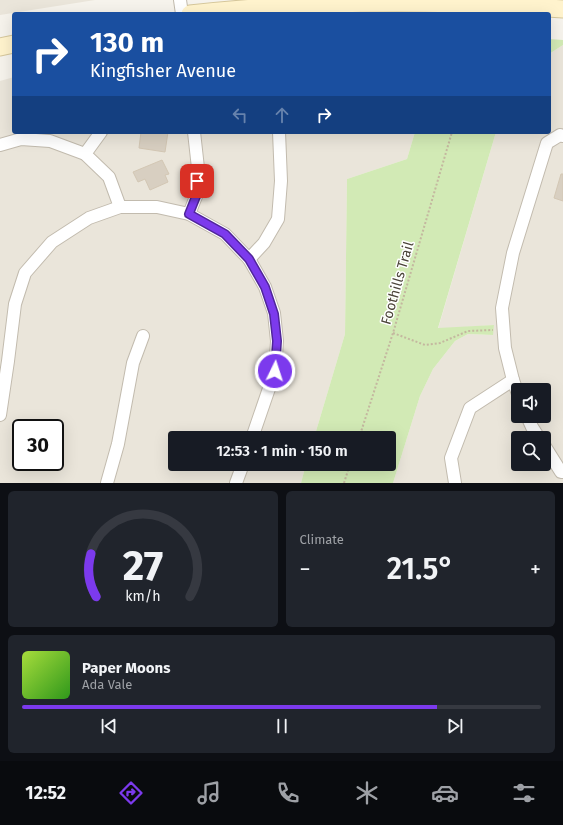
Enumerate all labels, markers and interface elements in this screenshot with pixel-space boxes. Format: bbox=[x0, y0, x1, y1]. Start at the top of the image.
text: 130 m bbox=[90, 26, 164, 59]
icon: right bbox=[24, 28, 76, 80]
text: Kingfisher Avenue bbox=[90, 60, 236, 82]
icon: left bbox=[229, 104, 251, 126]
icon: ahead bbox=[271, 104, 293, 126]
icon: right bbox=[313, 104, 335, 126]
pin bbox=[180, 164, 214, 198]
icon: arrive bbox=[186, 170, 208, 192]
street label: Foothills Trail bbox=[377, 240, 417, 327]
position arrow bbox=[254, 350, 296, 392]
map controls bbox=[511, 383, 551, 471]
button: sound bbox=[511, 383, 551, 423]
speed limit sign: 30 bbox=[12, 419, 64, 471]
button: search bbox=[511, 431, 551, 471]
text: 12:53 · 1 min · 150 m bbox=[216, 442, 348, 460]
text: Climate bbox=[300, 532, 344, 547]
text: 27 bbox=[122, 541, 163, 591]
text: 21.5° bbox=[387, 551, 454, 587]
text: − bbox=[300, 556, 311, 583]
text: + bbox=[530, 556, 541, 583]
text: km/h bbox=[125, 588, 160, 605]
text: Paper Moons bbox=[82, 659, 170, 677]
text: Ada Vale bbox=[82, 677, 132, 692]
icon: previous bbox=[98, 715, 120, 737]
icon: pause bbox=[271, 715, 293, 737]
icon: next bbox=[444, 715, 466, 737]
icon: directions bbox=[117, 779, 145, 807]
icon: music bbox=[195, 779, 223, 807]
icon: phone bbox=[274, 779, 302, 807]
icon: climate bbox=[353, 779, 381, 807]
icon: car bbox=[431, 779, 459, 807]
icon: filters bbox=[510, 779, 538, 807]
text: 12:52 bbox=[25, 782, 66, 804]

